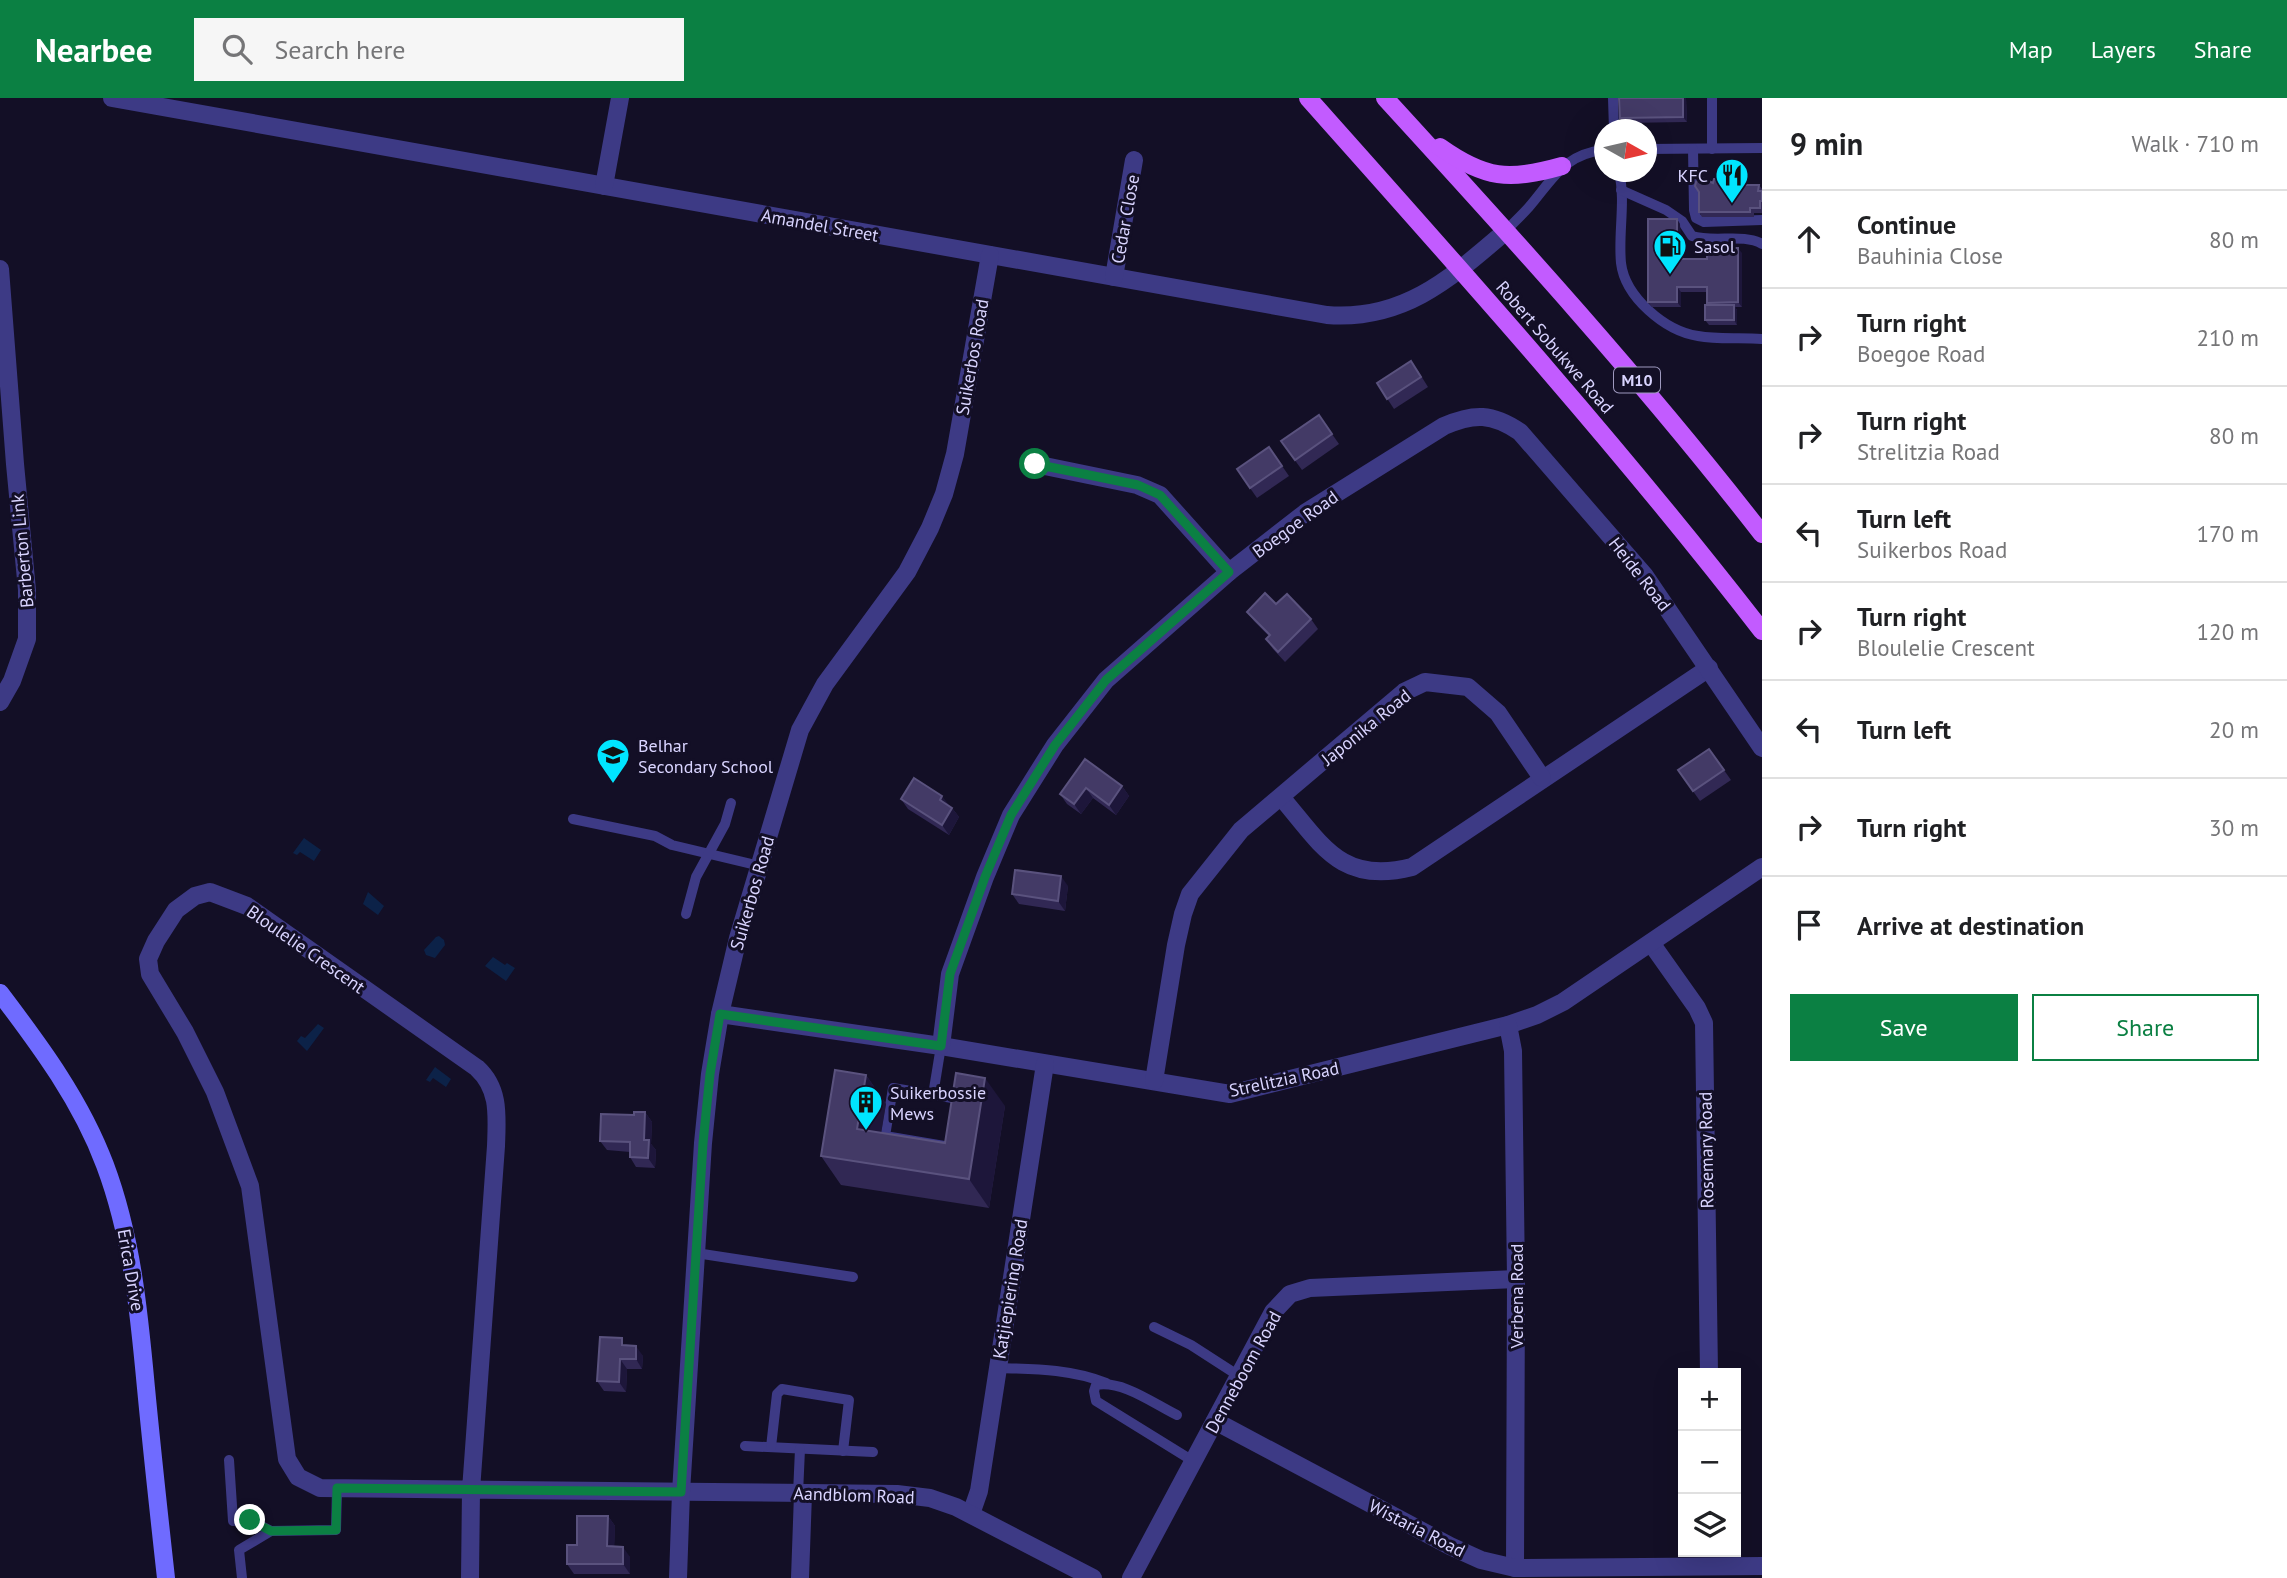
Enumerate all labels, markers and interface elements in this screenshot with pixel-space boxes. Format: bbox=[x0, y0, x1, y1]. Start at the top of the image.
search box bbox=[194, 18, 684, 81]
text: Nearbee bbox=[35, 28, 152, 71]
icon: search bbox=[218, 30, 256, 68]
text: Search here bbox=[274, 33, 406, 66]
text: Map bbox=[2009, 34, 2053, 65]
text: Layers bbox=[2091, 34, 2156, 65]
text: Share bbox=[2194, 34, 2252, 65]
north arrow bbox=[1594, 119, 1657, 182]
text: 9 min bbox=[1790, 124, 1863, 163]
text: Walk · 710 m bbox=[2132, 129, 2259, 158]
restaurant icon: KFC bbox=[1713, 156, 1751, 205]
place label: KFC bbox=[1677, 164, 1708, 187]
street label: Cedar Close bbox=[1106, 173, 1144, 265]
street label: Amandel Street bbox=[760, 203, 880, 247]
text: Continue bbox=[1857, 208, 1956, 241]
icon: ahead bbox=[1790, 220, 1828, 258]
text: 80 m bbox=[2209, 225, 2259, 254]
fuel station icon: Sasol bbox=[1651, 227, 1689, 276]
place label: Sasol bbox=[1694, 235, 1736, 258]
text: Bauhinia Close bbox=[1857, 241, 2003, 270]
street label: Robert Sobukwe Road bbox=[1491, 276, 1619, 418]
street label: Suikerbos Road bbox=[950, 297, 994, 417]
text: Turn right bbox=[1857, 306, 1966, 339]
icon: right bbox=[1790, 318, 1828, 356]
text: 210 m bbox=[2197, 323, 2259, 352]
text: Boegoe Road bbox=[1857, 339, 1985, 368]
road number: M10 bbox=[1614, 368, 1660, 392]
text: Turn right bbox=[1857, 404, 1966, 437]
icon: right bbox=[1790, 416, 1828, 454]
text: 80 m bbox=[2209, 421, 2259, 450]
text: Strelitzia Road bbox=[1857, 437, 2000, 466]
route start bbox=[1019, 448, 1050, 479]
street label: Boegoe Road bbox=[1248, 485, 1342, 563]
street label: Barberton Link bbox=[6, 493, 38, 609]
text: Turn left bbox=[1857, 502, 1951, 535]
icon: left bbox=[1790, 514, 1828, 552]
text: 170 m bbox=[2197, 519, 2259, 548]
street label: Heide Road bbox=[1604, 532, 1676, 616]
text: Suikerbos Road bbox=[1857, 535, 2007, 564]
text: Turn right bbox=[1857, 600, 1966, 633]
icon: right bbox=[1790, 612, 1828, 650]
text: 120 m bbox=[2197, 617, 2259, 646]
text: Bloulelie Crescent bbox=[1857, 633, 2035, 662]
street label: Japonika Road bbox=[1316, 684, 1415, 771]
icon: left bbox=[1790, 710, 1828, 748]
text: Turn left bbox=[1857, 713, 1951, 746]
text: 20 m bbox=[2209, 715, 2259, 744]
place label: Belhar Secondary School bbox=[638, 734, 774, 778]
school or university icon: Belhar Secondary School bbox=[594, 736, 632, 785]
icon: right bbox=[1790, 808, 1828, 846]
text: Turn right bbox=[1857, 811, 1966, 844]
text: 30 m bbox=[2209, 813, 2259, 842]
street label: Suikerbos Road bbox=[725, 833, 779, 953]
street label: Bloulelie Crescent bbox=[242, 900, 370, 998]
icon: arrive bbox=[1790, 906, 1828, 944]
text: Arrive at destination bbox=[1857, 909, 2084, 942]
button: Save bbox=[1790, 994, 2018, 1061]
button: Share bbox=[2032, 994, 2259, 1061]
street label: Strelitzia Road bbox=[1227, 1056, 1341, 1102]
place label: Suikerbossie Mews bbox=[890, 1081, 986, 1125]
building icon: Suikerbossie Mews bbox=[847, 1083, 885, 1132]
street label: Rosemary Road bbox=[1693, 1092, 1719, 1208]
street label: Katjiepiering Road bbox=[988, 1217, 1032, 1361]
street label: Erica Drive bbox=[112, 1227, 150, 1313]
street label: Verbena Road bbox=[1505, 1244, 1528, 1350]
street label: Denneboom Road bbox=[1200, 1307, 1286, 1437]
map controls bbox=[1678, 1368, 1741, 1557]
button: + bbox=[1678, 1368, 1741, 1431]
button: − bbox=[1678, 1431, 1741, 1494]
street label: Aandblom Road bbox=[793, 1481, 915, 1509]
street label: Wistaria Road bbox=[1365, 1494, 1469, 1562]
button: layers bbox=[1678, 1494, 1741, 1557]
route end bbox=[234, 1504, 265, 1535]

